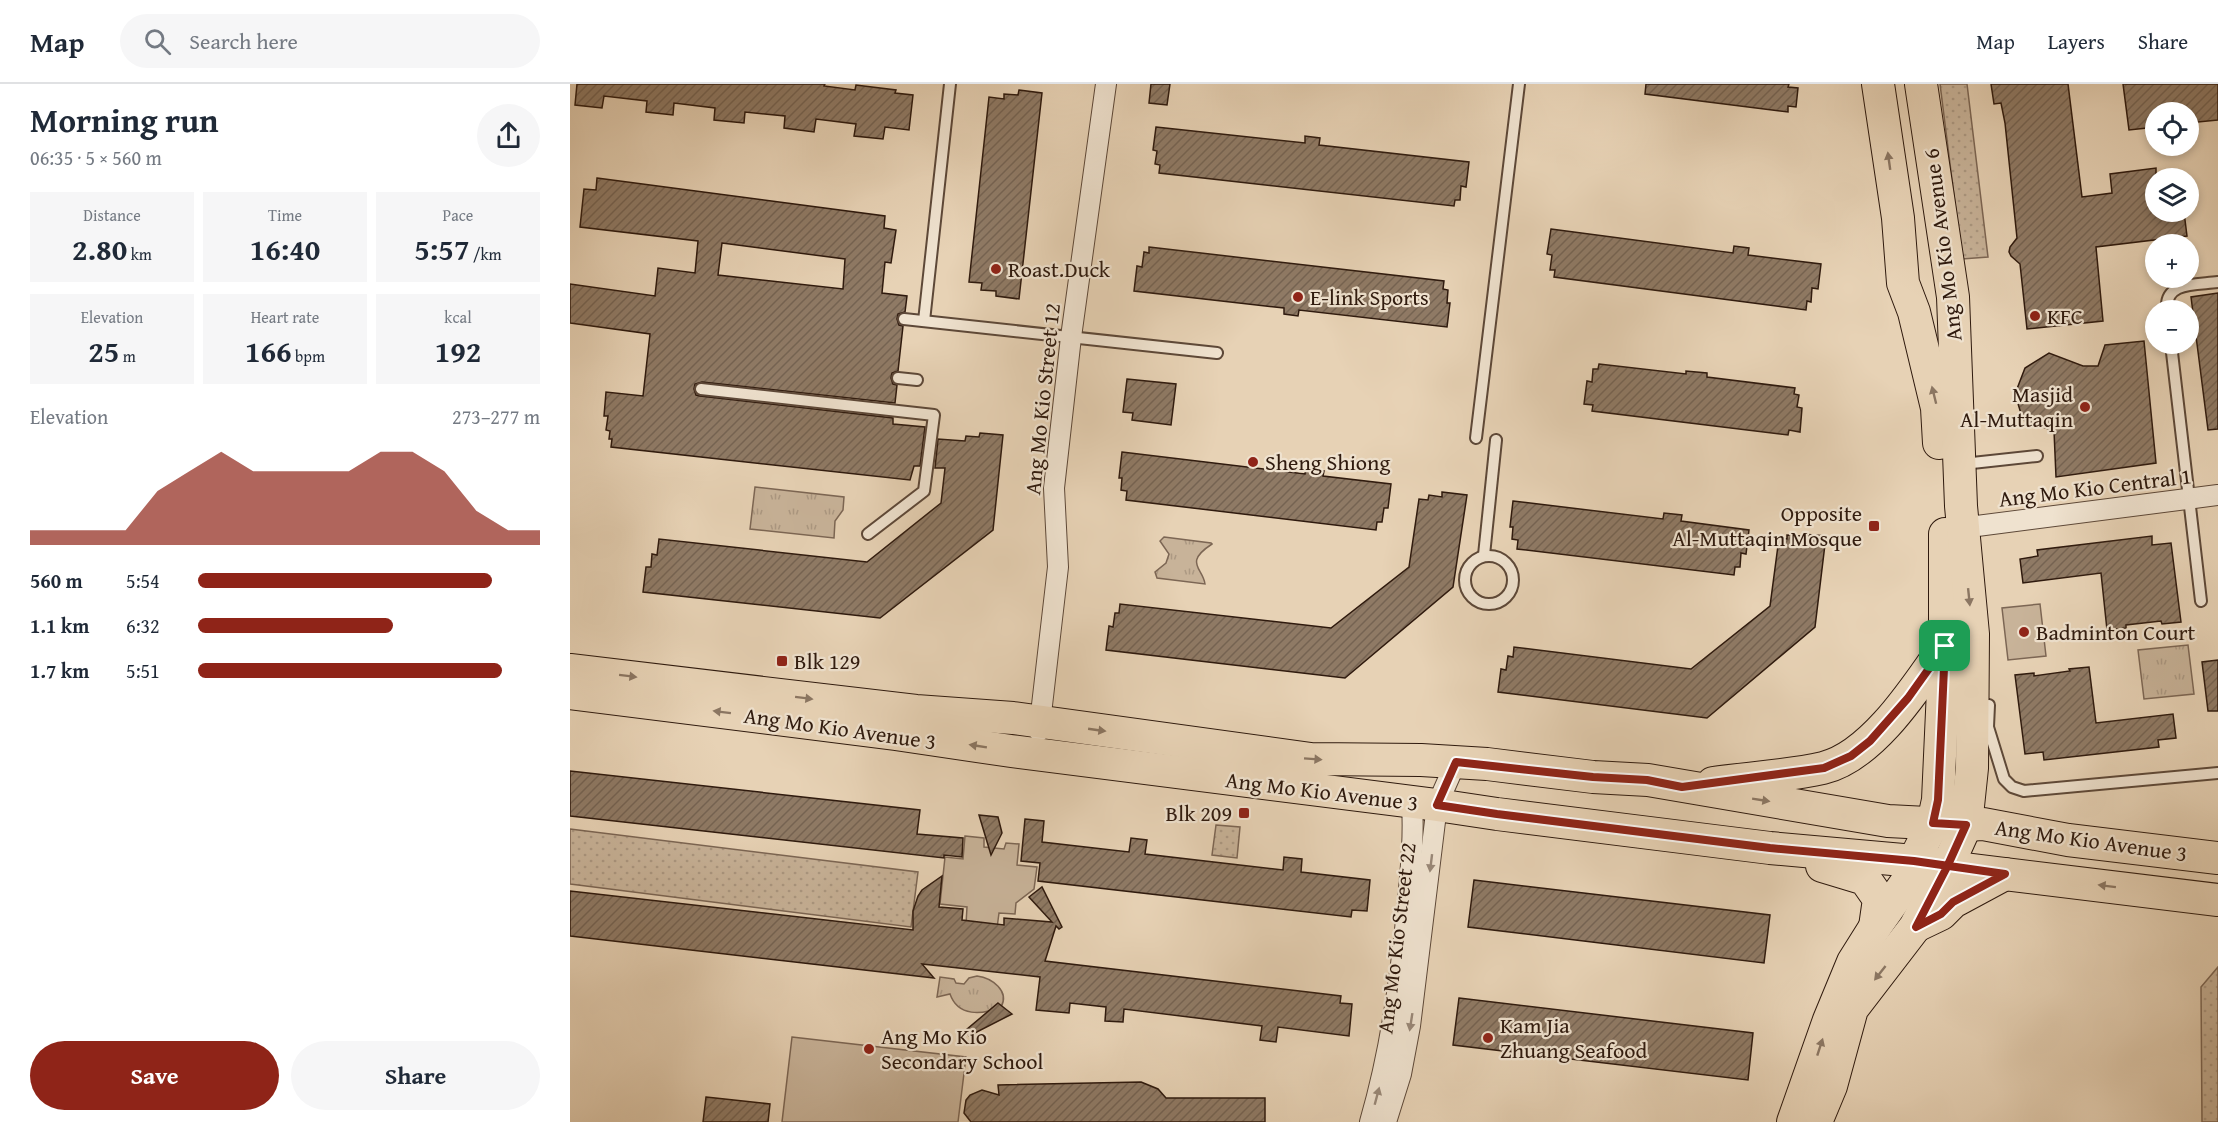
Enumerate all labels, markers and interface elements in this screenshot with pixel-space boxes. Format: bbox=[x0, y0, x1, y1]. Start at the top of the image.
search box bbox=[120, 14, 540, 68]
text: Map bbox=[30, 21, 84, 62]
icon: search bbox=[141, 25, 174, 58]
text: Search here bbox=[189, 25, 298, 57]
text: Map bbox=[1976, 26, 2015, 57]
text: Layers bbox=[2048, 26, 2105, 57]
text: Share bbox=[2138, 26, 2188, 57]
text: Morning run bbox=[30, 96, 219, 144]
map controls bbox=[2145, 102, 2199, 354]
button: locate bbox=[2145, 102, 2199, 156]
button: share bbox=[477, 104, 540, 167]
text: 06:35 · 5 × 560 m bbox=[30, 143, 162, 172]
street label: Ang Mo Kio Avenue 6 bbox=[1914, 147, 1970, 343]
one-way arrow bbox=[1885, 151, 1894, 170]
button: layers bbox=[2145, 168, 2199, 222]
text: Distance bbox=[83, 203, 141, 227]
text: Time bbox=[268, 203, 302, 227]
text: Pace bbox=[443, 203, 473, 227]
text: 2.80 bbox=[72, 227, 127, 271]
text: 16:40 bbox=[250, 227, 320, 271]
text: 5:57 bbox=[414, 227, 469, 271]
button: + bbox=[2145, 234, 2199, 288]
text: km bbox=[127, 242, 152, 266]
text: /km bbox=[469, 242, 502, 266]
place label: Roast.Duck bbox=[1008, 253, 1111, 285]
marker: Roast.Duck bbox=[989, 262, 1003, 276]
place label: E-link Sports bbox=[1310, 281, 1429, 313]
marker: E-link Sports bbox=[1291, 290, 1305, 304]
place label: KFC bbox=[2047, 300, 2083, 332]
button: − bbox=[2145, 300, 2199, 354]
street label: Ang Mo Kio Street 12 bbox=[1016, 302, 1068, 496]
text: Elevation bbox=[81, 305, 143, 329]
text: Heart rate bbox=[251, 305, 319, 329]
text: kcal bbox=[444, 305, 472, 329]
marker: KFC bbox=[2028, 309, 2042, 323]
text: 25 bbox=[88, 329, 119, 373]
text: 166 bbox=[245, 329, 292, 373]
text: 192 bbox=[435, 329, 481, 373]
text: m bbox=[119, 344, 136, 368]
text: bpm bbox=[292, 344, 325, 368]
place label: Masjid Al-Muttaqin bbox=[1960, 378, 2074, 435]
one-way arrow bbox=[1928, 385, 1938, 404]
marker: Masjid Al-Muttaqin bbox=[2078, 400, 2092, 414]
text: Elevation bbox=[30, 402, 108, 431]
text: 273–277 m bbox=[452, 402, 540, 431]
place label: Sheng Shiong bbox=[1265, 446, 1390, 478]
marker: Sheng Shiong bbox=[1246, 455, 1260, 469]
street label: Ang Mo Kio Central 1 bbox=[1997, 459, 2193, 515]
place label: Opposite Al-Muttaqin Mosque bbox=[1672, 497, 1862, 554]
marker: Opposite Al-Muttaqin Mosque bbox=[1867, 519, 1881, 533]
text: 560 m bbox=[30, 566, 83, 595]
text: 5:54 bbox=[126, 566, 160, 595]
one-way arrow bbox=[1964, 587, 1974, 606]
text: 1.1 km bbox=[30, 611, 89, 640]
text: 6:32 bbox=[126, 611, 160, 640]
place label: Badminton Court bbox=[2036, 616, 2195, 648]
pin bbox=[1919, 620, 1970, 671]
marker: Badminton Court bbox=[2017, 625, 2031, 639]
icon: arrive bbox=[1928, 629, 1961, 662]
place label: Blk 129 bbox=[794, 645, 860, 677]
marker: Blk 129 bbox=[775, 654, 789, 668]
text: 1.7 km bbox=[30, 656, 89, 685]
text: 5:51 bbox=[126, 656, 160, 685]
one-way arrow bbox=[619, 671, 638, 681]
one-way arrow bbox=[795, 693, 814, 702]
street label: Ang Mo Kio Avenue 3 bbox=[742, 699, 938, 757]
one-way arrow bbox=[713, 707, 732, 717]
one-way arrow bbox=[1088, 726, 1107, 735]
one-way arrow bbox=[968, 742, 987, 751]
one-way arrow bbox=[1303, 754, 1322, 763]
street label: Ang Mo Kio Avenue 3 bbox=[1224, 763, 1420, 819]
one-way arrow bbox=[1751, 796, 1770, 805]
place label: Blk 209 bbox=[1166, 797, 1232, 829]
marker: Blk 209 bbox=[1237, 806, 1251, 820]
street label: Ang Mo Kio Avenue 3 bbox=[1993, 811, 2189, 869]
street label: Ang Mo Kio Street 22 bbox=[1368, 840, 1424, 1036]
one-way arrow bbox=[1426, 853, 1435, 872]
one-way arrow bbox=[2097, 882, 2116, 891]
one-way arrow bbox=[1874, 966, 1886, 981]
place label: Kam Jia Zhuang Seafood bbox=[1500, 1009, 1647, 1066]
one-way arrow bbox=[1406, 1013, 1415, 1032]
place label: Ang Mo Kio Secondary School bbox=[881, 1020, 1044, 1077]
marker: Kam Jia Zhuang Seafood bbox=[1481, 1031, 1495, 1045]
one-way arrow bbox=[1815, 1038, 1825, 1056]
button: Save bbox=[30, 1041, 279, 1110]
button: Share bbox=[291, 1041, 540, 1110]
marker: Ang Mo Kio Secondary School bbox=[862, 1042, 876, 1056]
one-way arrow bbox=[1372, 1087, 1382, 1105]

